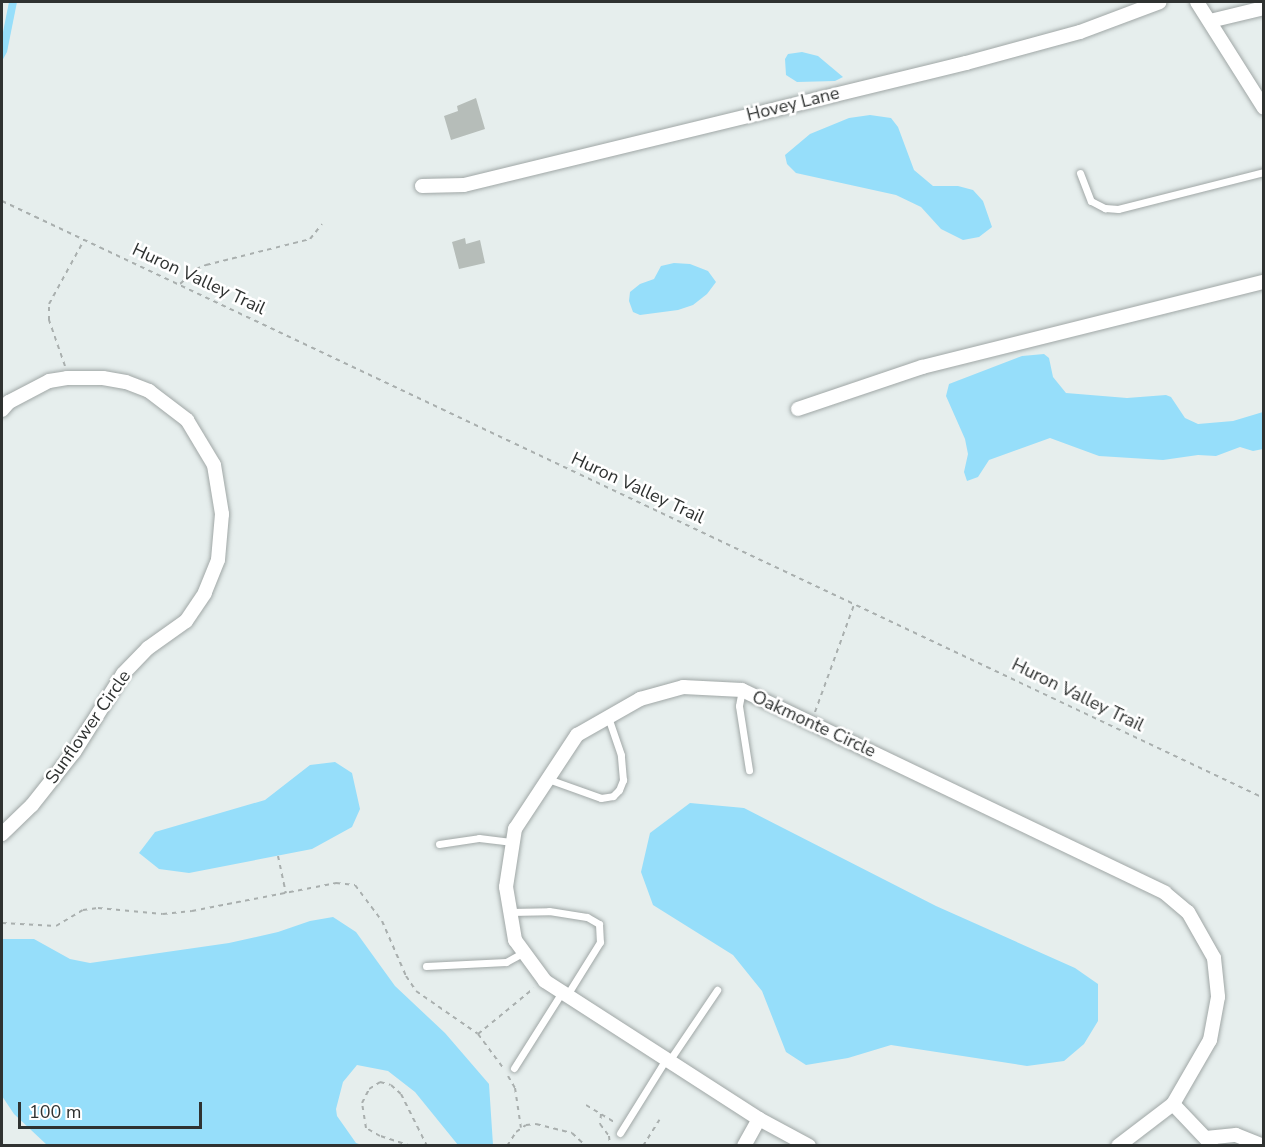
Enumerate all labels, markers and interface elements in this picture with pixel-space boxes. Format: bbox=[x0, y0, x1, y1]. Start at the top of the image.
street label: Hovey Lane bbox=[744, 82, 842, 126]
street label: Huron Valley Trail bbox=[129, 239, 269, 319]
street label: Huron Valley Trail bbox=[568, 448, 708, 528]
street label: Huron Valley Trail bbox=[1008, 654, 1148, 736]
street label: Sunflower Circle bbox=[41, 666, 135, 788]
street label: Oakmonte Circle bbox=[749, 686, 879, 762]
scale bar bbox=[21, 1090, 206, 1128]
text: 100 m bbox=[29, 1100, 81, 1124]

